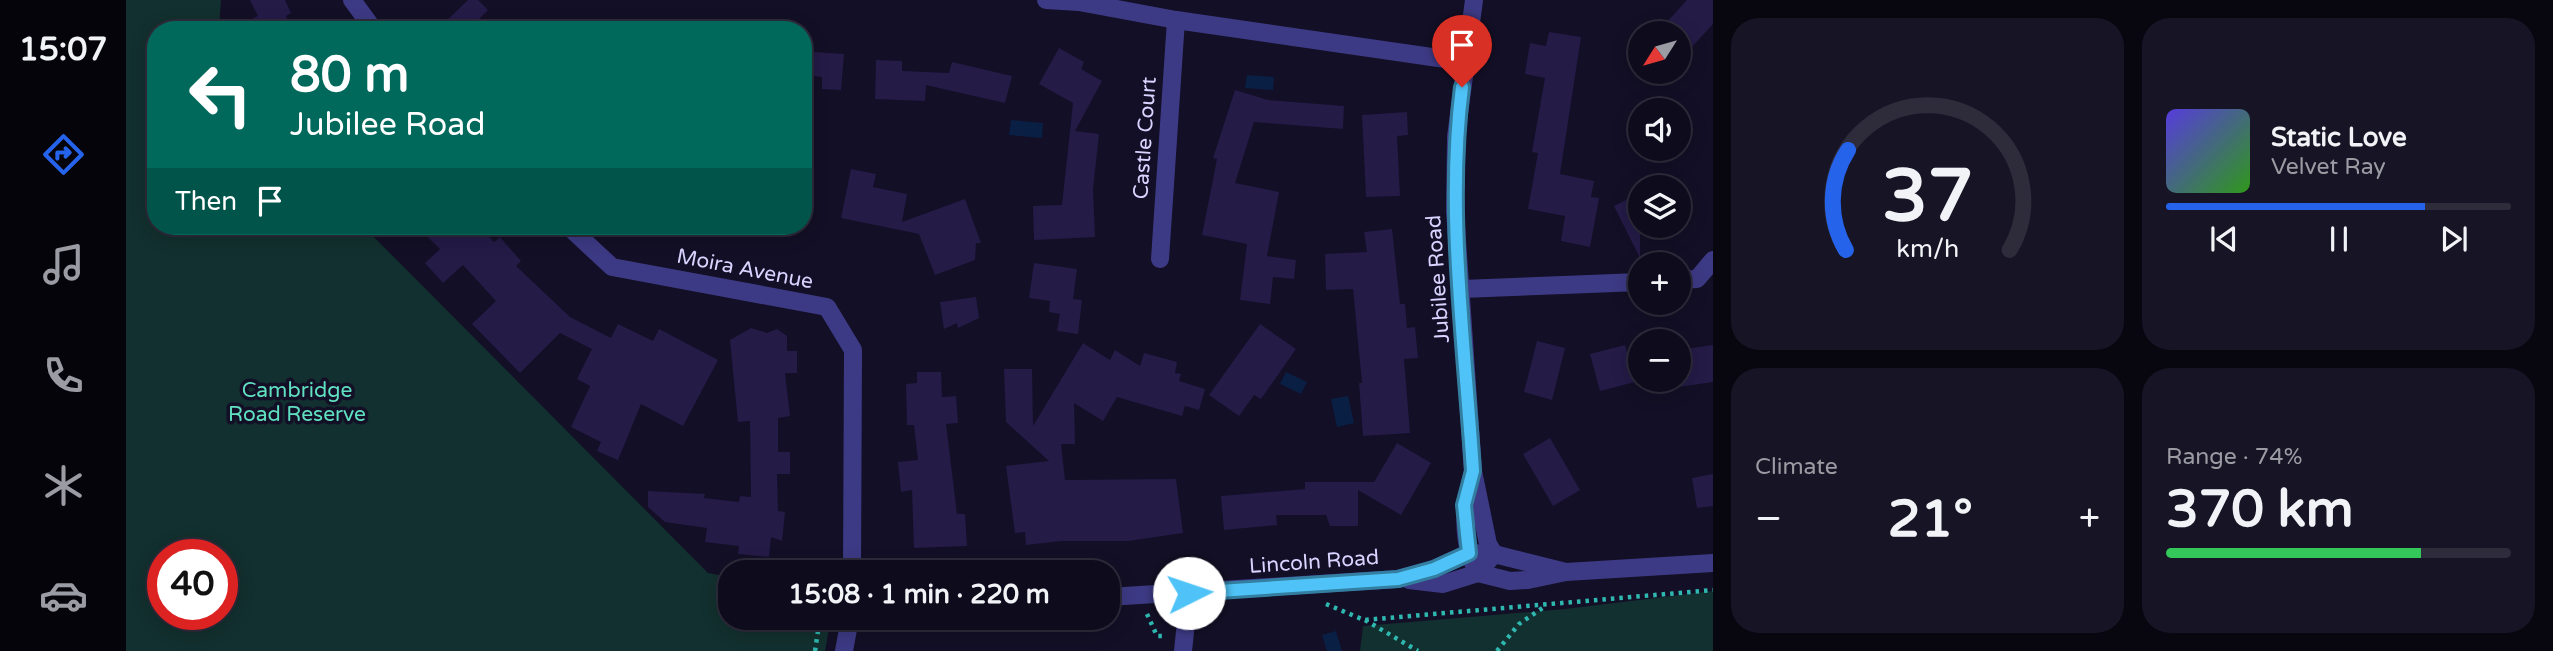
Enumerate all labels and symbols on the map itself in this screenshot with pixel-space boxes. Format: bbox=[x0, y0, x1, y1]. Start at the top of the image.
pin bbox=[1432, 15, 1492, 87]
north arrow bbox=[1628, 21, 1690, 84]
street label: Castle Court bbox=[1128, 76, 1162, 200]
street label: Jubilee Road bbox=[1421, 214, 1455, 344]
street label: Moira Avenue bbox=[675, 244, 815, 295]
park label: Cambridge Road Reserve bbox=[228, 378, 366, 427]
speed limit sign: 40 bbox=[147, 539, 238, 630]
street label: Lincoln Road bbox=[1248, 545, 1380, 579]
position arrow bbox=[1152, 556, 1226, 630]

